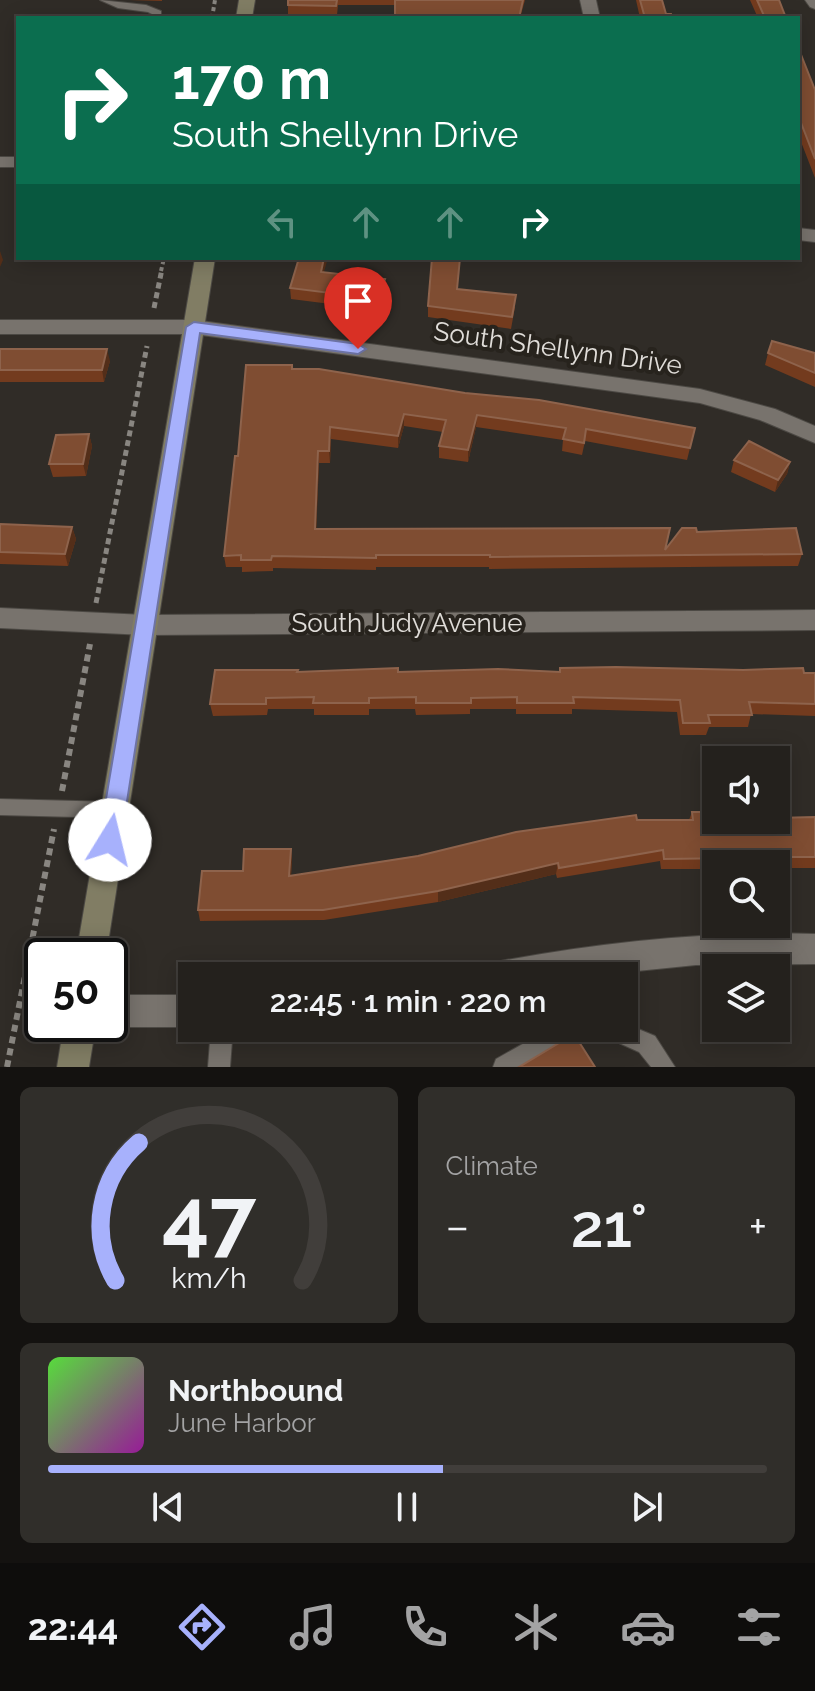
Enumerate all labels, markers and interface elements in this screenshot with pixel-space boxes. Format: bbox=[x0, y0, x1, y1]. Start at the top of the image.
text: 170 m bbox=[172, 46, 331, 112]
icon: right bbox=[40, 48, 144, 152]
text: South Shellynn Drive bbox=[172, 113, 518, 155]
icon: left bbox=[260, 200, 304, 244]
icon: ahead bbox=[344, 200, 388, 244]
icon: ahead bbox=[428, 200, 472, 244]
icon: right bbox=[512, 200, 556, 244]
pin bbox=[324, 267, 392, 349]
icon: arrive bbox=[336, 279, 380, 323]
street label: South Shellynn Drive bbox=[432, 316, 684, 380]
street label: South Judy Avenue bbox=[292, 608, 522, 638]
map controls bbox=[702, 746, 790, 1042]
button: sound bbox=[702, 746, 790, 834]
position arrow bbox=[68, 798, 152, 882]
button: search bbox=[702, 850, 790, 938]
speed limit sign: 50 bbox=[24, 938, 128, 1042]
button: layers bbox=[702, 954, 790, 1042]
text: 22:45 · 1 min · 220 m bbox=[270, 984, 546, 1019]
text: Climate bbox=[446, 1151, 538, 1181]
text: 47 bbox=[162, 1169, 256, 1266]
text: 21° bbox=[571, 1191, 647, 1261]
text: − bbox=[446, 1201, 469, 1252]
text: + bbox=[749, 1201, 767, 1252]
text: km/h bbox=[171, 1261, 246, 1295]
text: Northbound bbox=[168, 1373, 343, 1408]
text: June Harbor bbox=[168, 1408, 316, 1438]
icon: previous bbox=[146, 1485, 190, 1529]
icon: pause bbox=[385, 1485, 429, 1529]
icon: next bbox=[625, 1485, 669, 1529]
icon: directions bbox=[174, 1599, 230, 1655]
icon: music bbox=[285, 1599, 341, 1655]
icon: phone bbox=[397, 1599, 453, 1655]
icon: climate bbox=[508, 1599, 564, 1655]
icon: car bbox=[620, 1599, 676, 1655]
icon: filters bbox=[731, 1599, 787, 1655]
text: 22:44 bbox=[28, 1606, 118, 1648]

